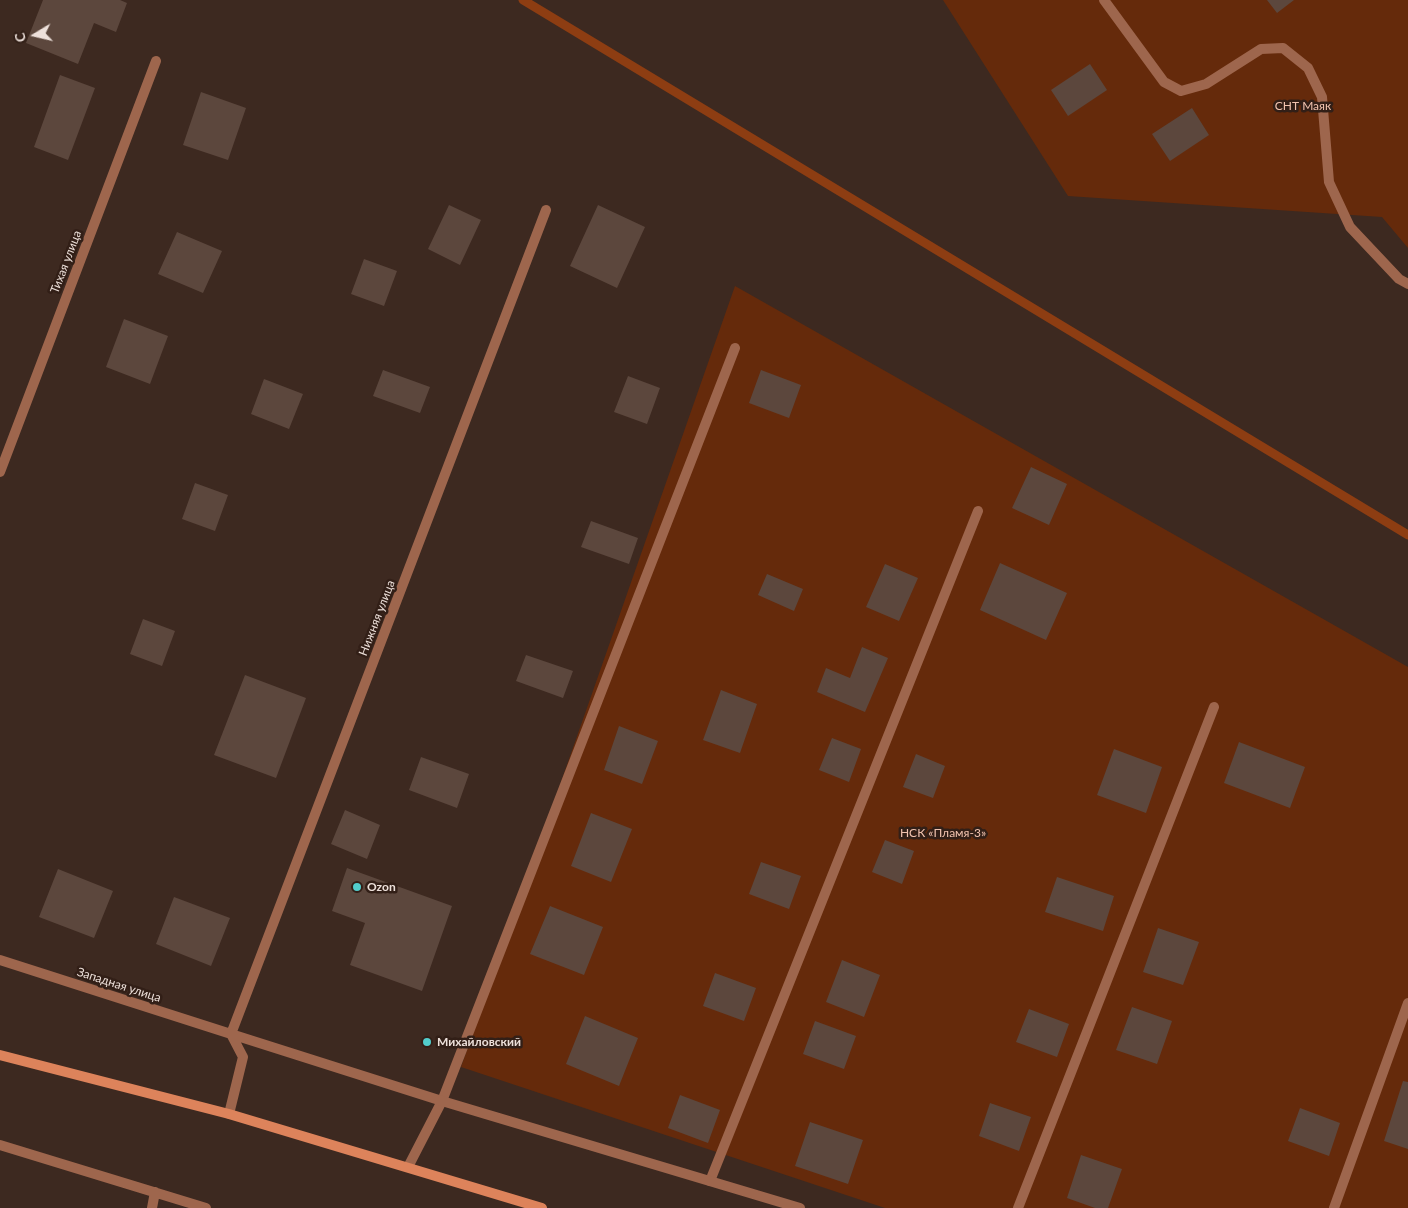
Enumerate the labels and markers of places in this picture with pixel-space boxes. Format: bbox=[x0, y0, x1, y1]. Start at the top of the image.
place label: Ozon bbox=[367, 880, 396, 894]
marker: Ozon bbox=[351, 881, 363, 893]
place label: Михайловский bbox=[437, 1035, 521, 1049]
marker: Михайловский bbox=[421, 1036, 433, 1048]

